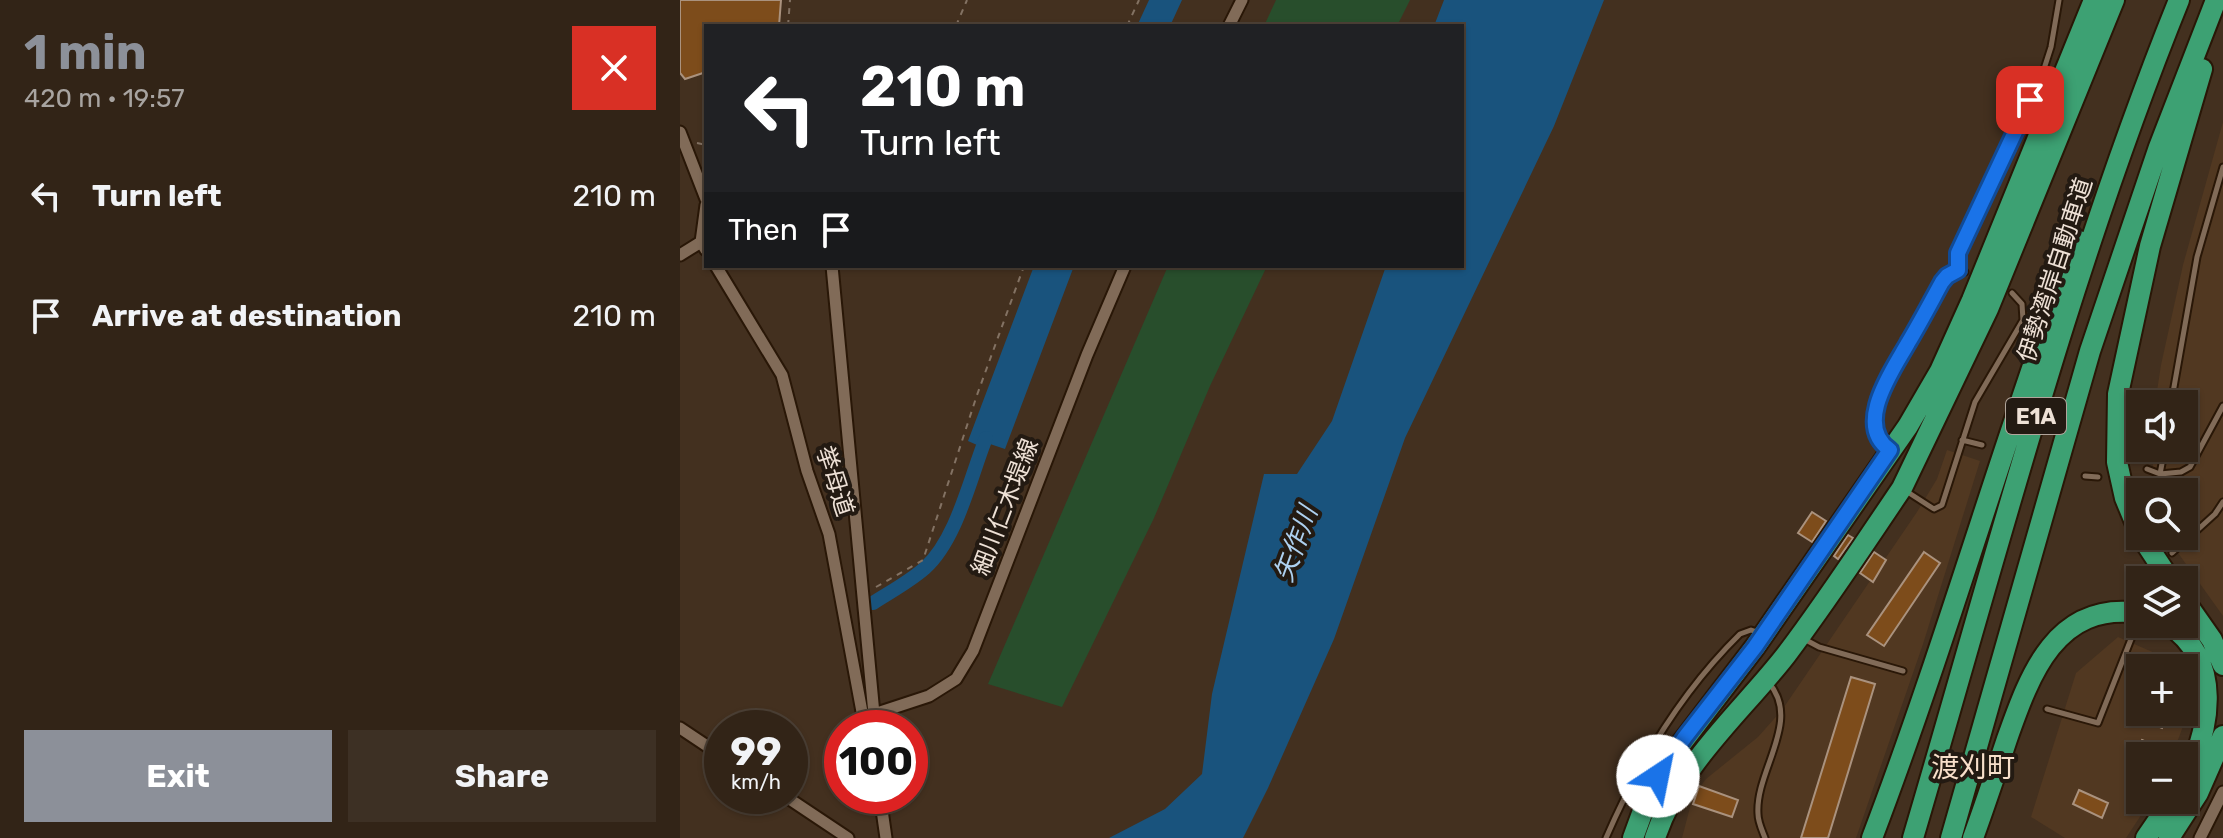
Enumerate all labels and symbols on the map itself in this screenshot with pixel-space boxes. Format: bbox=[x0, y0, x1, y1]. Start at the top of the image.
pin bbox=[1996, 66, 2064, 134]
street label: 伊勢湾岸自動車道 bbox=[2012, 174, 2098, 366]
road number: E1A bbox=[2006, 398, 2066, 434]
street label: 細川仁木堤線 bbox=[966, 435, 1044, 579]
street label: 挙母道 bbox=[811, 442, 859, 520]
water label: 矢作川 bbox=[1268, 499, 1325, 586]
speed limit sign: 100 bbox=[824, 710, 928, 814]
position arrow bbox=[1616, 734, 1700, 818]
district label: 渡刈町 bbox=[1931, 751, 2015, 784]

